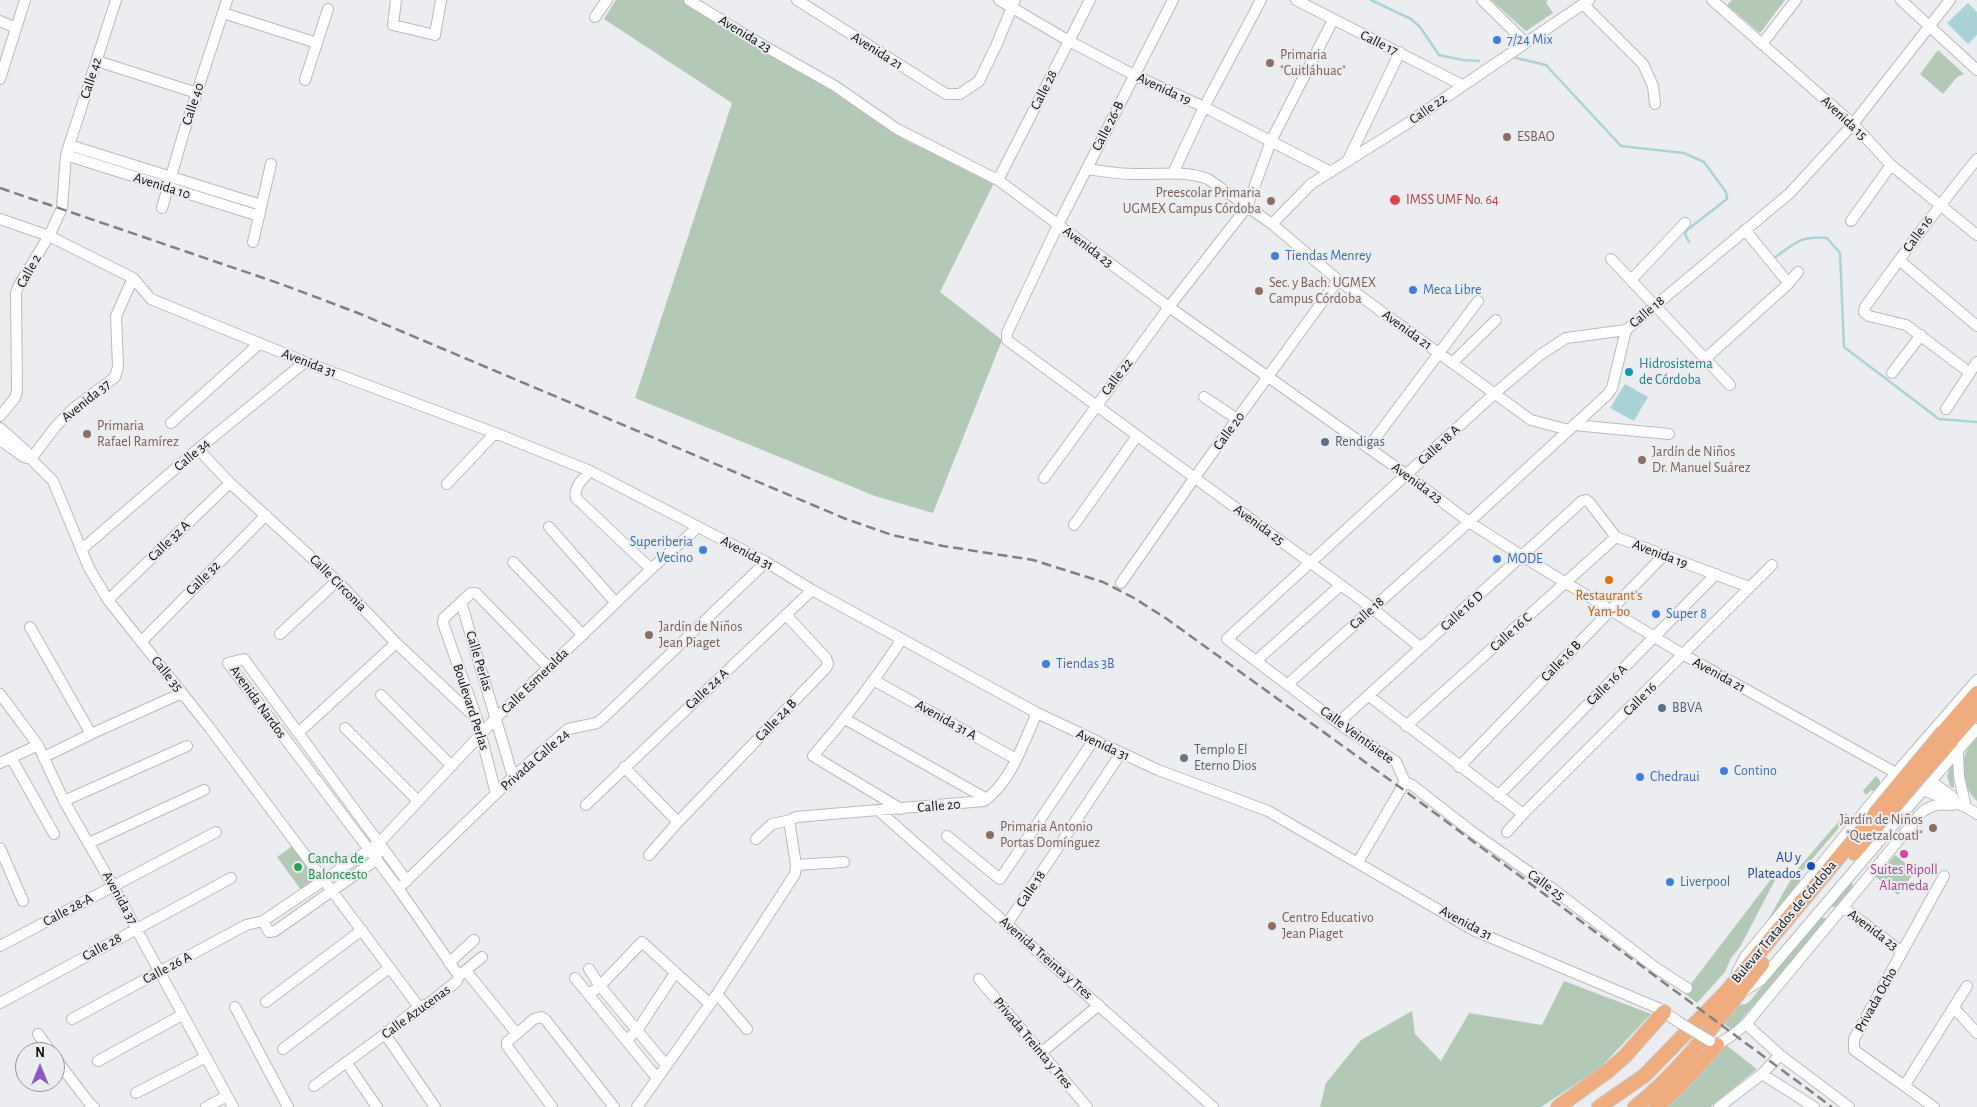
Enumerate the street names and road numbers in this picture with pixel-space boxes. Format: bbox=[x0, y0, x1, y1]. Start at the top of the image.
street label: Avenida 23 bbox=[715, 12, 775, 56]
street label: Calle 17 bbox=[1357, 27, 1401, 59]
street label: Avenida 21 bbox=[848, 29, 906, 73]
street label: Calle 42 bbox=[76, 55, 106, 101]
street label: Calle 28 bbox=[1027, 67, 1061, 113]
street label: Avenida 19 bbox=[1134, 69, 1194, 109]
street label: Calle 40 bbox=[178, 81, 208, 127]
street label: Calle 22 bbox=[1406, 90, 1450, 128]
street label: Avenida 15 bbox=[1817, 92, 1871, 144]
street label: Calle 26-B bbox=[1088, 98, 1128, 154]
street label: Avenida 10 bbox=[131, 169, 193, 203]
street label: Calle 16 bbox=[1899, 213, 1937, 255]
street label: Avenida 23 bbox=[1059, 223, 1117, 271]
street label: Calle 2 bbox=[13, 251, 45, 291]
street label: Calle 18 bbox=[1626, 292, 1668, 332]
street label: Avenida 21 bbox=[1379, 306, 1435, 354]
street label: Avenida 31 bbox=[279, 345, 339, 381]
street label: Calle 22 bbox=[1098, 355, 1136, 399]
street label: Avenida 37 bbox=[58, 376, 114, 426]
street label: Calle 20 bbox=[1210, 409, 1248, 453]
street label: Calle 18 A bbox=[1415, 421, 1463, 469]
street label: Calle 34 bbox=[171, 435, 213, 475]
street label: Avenida 23 bbox=[1388, 459, 1446, 507]
street label: Avenida 25 bbox=[1230, 501, 1288, 549]
street label: Calle 32 A bbox=[144, 517, 194, 565]
street label: Avenida 31 bbox=[718, 532, 776, 574]
street label: Avenida 19 bbox=[1630, 536, 1690, 572]
street label: Calle Circonia bbox=[306, 551, 370, 615]
street label: Calle 32 bbox=[182, 557, 224, 599]
street label: Calle 16 D bbox=[1437, 587, 1487, 635]
street label: Calle 18 bbox=[1346, 593, 1388, 633]
street label: Calle 16 C bbox=[1487, 609, 1535, 655]
street label: Calle Perlas bbox=[462, 629, 496, 693]
street label: Calle 16 B bbox=[1537, 637, 1585, 685]
street label: Calle Esmeralda bbox=[498, 645, 572, 717]
street label: Calle 35 bbox=[148, 653, 186, 695]
street label: Avenida 21 bbox=[1690, 654, 1748, 696]
street label: Calle 16 A bbox=[1583, 661, 1631, 709]
street label: Avenida Nardos bbox=[226, 662, 290, 742]
street label: Boulevard Perlas bbox=[449, 662, 493, 752]
street label: Calle 24 A bbox=[682, 665, 732, 713]
street label: Calle 16 bbox=[1620, 679, 1660, 719]
street label: Calle 24 B bbox=[752, 695, 800, 745]
street label: Avenida 31 A bbox=[912, 696, 980, 744]
street label: Calle Veintisiete bbox=[1317, 703, 1397, 767]
street label: Avenida 31 bbox=[1074, 725, 1132, 765]
street label: Privada Calle 24 bbox=[497, 726, 573, 794]
street label: Calle 20 bbox=[917, 796, 961, 816]
street label: Bulevar Tratados de Córdoba bbox=[1728, 857, 1840, 987]
street label: Calle 25 bbox=[1524, 866, 1568, 904]
street label: Calle 18 bbox=[1013, 867, 1049, 911]
street label: Avenida 37 bbox=[99, 868, 141, 928]
street label: Calle 28-A bbox=[40, 890, 96, 930]
street label: Avenida 31 bbox=[1437, 902, 1495, 944]
street label: Avenida 23 bbox=[1844, 906, 1902, 954]
street label: Avenida Treinta y Tres bbox=[996, 913, 1096, 1003]
street label: Calle 28 bbox=[79, 929, 125, 965]
street label: Calle 26 A bbox=[140, 948, 194, 988]
street label: Privada Ocho bbox=[1851, 965, 1901, 1035]
street label: Calle Azucenas bbox=[378, 981, 454, 1043]
street label: Privada Treinta y Tres bbox=[990, 994, 1076, 1092]

